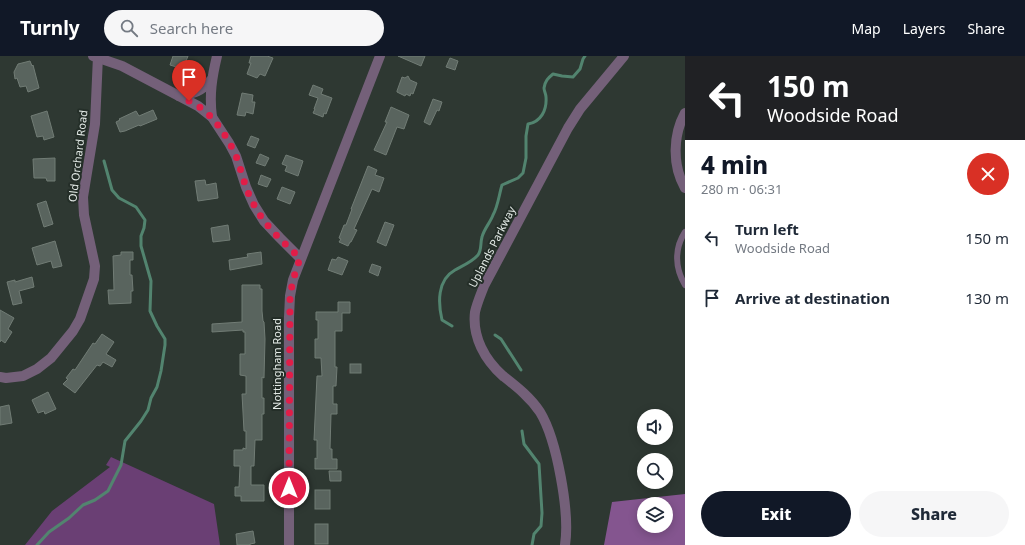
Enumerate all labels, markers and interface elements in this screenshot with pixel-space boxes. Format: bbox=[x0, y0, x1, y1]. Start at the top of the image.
search box bbox=[104, 10, 384, 46]
text: Turnly bbox=[20, 15, 80, 41]
icon: search bbox=[118, 17, 140, 39]
text: Search here bbox=[150, 18, 233, 38]
text: Map bbox=[852, 19, 881, 38]
text: Layers bbox=[903, 19, 945, 38]
text: Share bbox=[967, 19, 1005, 38]
pin bbox=[172, 60, 206, 101]
icon: arrive bbox=[178, 66, 200, 88]
text: 150 m bbox=[767, 67, 850, 105]
icon: left bbox=[701, 72, 753, 124]
text: Woodside Road bbox=[767, 103, 899, 127]
street label: Old Orchard Road bbox=[64, 109, 91, 203]
text: 4 min bbox=[701, 148, 768, 181]
button: close bbox=[967, 153, 1009, 195]
text: 280 m · 06:31 bbox=[701, 180, 782, 198]
street label: Uplands Parkway bbox=[465, 203, 519, 290]
text: Turn left bbox=[735, 219, 799, 239]
icon: left bbox=[701, 227, 723, 249]
text: 150 m bbox=[965, 228, 1009, 248]
text: Woodside Road bbox=[735, 239, 830, 257]
icon: arrive bbox=[701, 287, 723, 309]
text: Arrive at destination bbox=[735, 288, 890, 308]
text: 130 m bbox=[965, 288, 1009, 308]
street label: Nottingham Road bbox=[269, 318, 284, 410]
map controls bbox=[637, 409, 673, 533]
button: sound bbox=[637, 409, 673, 445]
button: search bbox=[637, 453, 673, 489]
position arrow bbox=[268, 467, 310, 509]
button: Exit bbox=[701, 491, 851, 537]
button: Share bbox=[859, 491, 1009, 537]
button: layers bbox=[637, 497, 673, 533]

